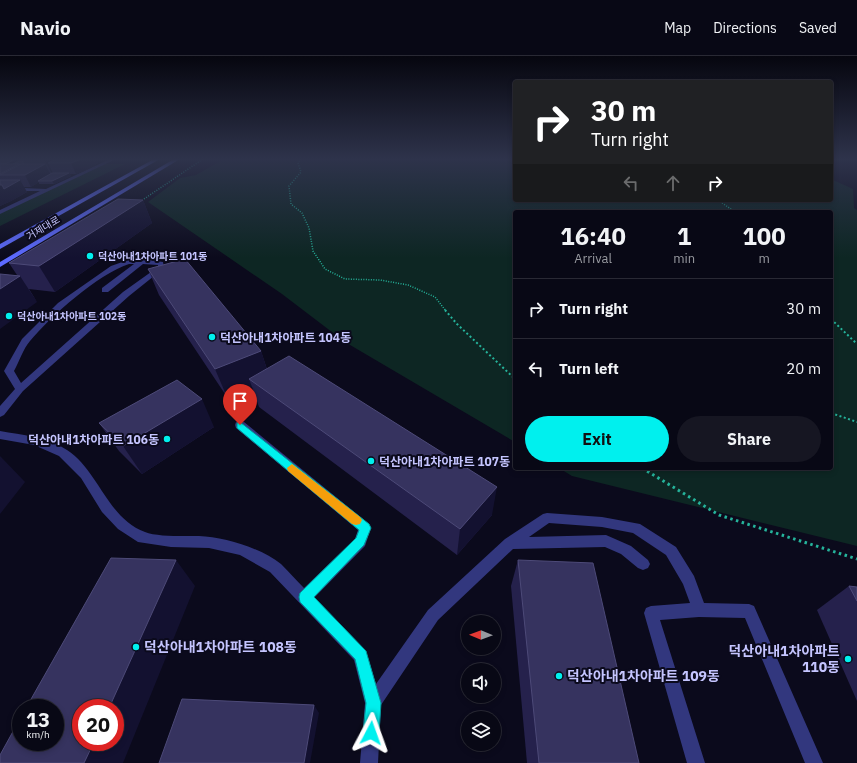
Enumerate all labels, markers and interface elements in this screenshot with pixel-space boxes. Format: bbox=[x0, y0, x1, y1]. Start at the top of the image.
text: Navio bbox=[20, 16, 71, 40]
text: Map bbox=[664, 19, 691, 37]
text: Directions bbox=[713, 19, 777, 37]
text: Saved bbox=[799, 19, 837, 37]
text: 30 m bbox=[591, 92, 656, 129]
icon: right bbox=[525, 96, 577, 148]
text: Turn right bbox=[591, 128, 669, 151]
icon: left bbox=[620, 172, 642, 194]
icon: ahead bbox=[662, 172, 684, 194]
icon: right bbox=[704, 172, 726, 194]
street label: 거제대로 bbox=[24, 213, 62, 243]
text: 16:40 bbox=[560, 220, 626, 252]
text: 1 bbox=[677, 220, 691, 252]
text: 100 bbox=[742, 220, 786, 252]
place label: 덕산아내1차아파트 101동 bbox=[98, 250, 207, 263]
text: Arrival bbox=[574, 250, 612, 267]
text: min bbox=[673, 250, 695, 267]
text: m bbox=[758, 250, 770, 267]
marker: 덕산아내1차아파트 101동 bbox=[85, 251, 95, 261]
icon: right bbox=[525, 298, 547, 320]
text: Turn right bbox=[559, 299, 628, 318]
text: 30 m bbox=[786, 299, 821, 318]
place label: 덕산아내1차아파트 102동 bbox=[17, 310, 126, 323]
marker: 덕산아내1차아파트 102동 bbox=[4, 311, 14, 321]
place label: 덕산아내1차아파트 104동 bbox=[220, 330, 351, 345]
marker: 덕산아내1차아파트 104동 bbox=[207, 332, 217, 342]
icon: left bbox=[525, 358, 547, 380]
text: Turn left bbox=[559, 359, 619, 378]
text: 20 m bbox=[786, 359, 821, 378]
pin bbox=[223, 384, 257, 425]
icon: arrive bbox=[229, 390, 251, 412]
button: Exit bbox=[525, 416, 669, 462]
button: Share bbox=[677, 416, 821, 462]
place label: 덕산아내1차아파트 106동 bbox=[28, 432, 159, 447]
marker: 덕산아내1차아파트 106동 bbox=[162, 434, 172, 444]
place label: 덕산아내1차아파트 107동 bbox=[379, 454, 510, 469]
marker: 덕산아내1차아파트 107동 bbox=[366, 456, 376, 466]
north arrow bbox=[461, 615, 501, 655]
map controls bbox=[461, 615, 501, 751]
place label: 덕산아내1차아파트 108동 bbox=[144, 638, 297, 656]
marker: 덕산아내1차아파트 108동 bbox=[131, 642, 141, 652]
place label: 덕산아내1차아파트 110동 bbox=[729, 642, 840, 676]
marker: 덕산아내1차아파트 110동 bbox=[843, 654, 853, 664]
button: sound bbox=[461, 663, 501, 703]
place label: 덕산아내1차아파트 109동 bbox=[567, 667, 720, 685]
marker: 덕산아내1차아파트 109동 bbox=[554, 671, 564, 681]
speed limit sign: 20 bbox=[72, 699, 124, 751]
text: 13 bbox=[26, 706, 50, 733]
button: layers bbox=[461, 711, 501, 751]
position arrow bbox=[350, 712, 392, 754]
text: km/h bbox=[26, 728, 50, 741]

